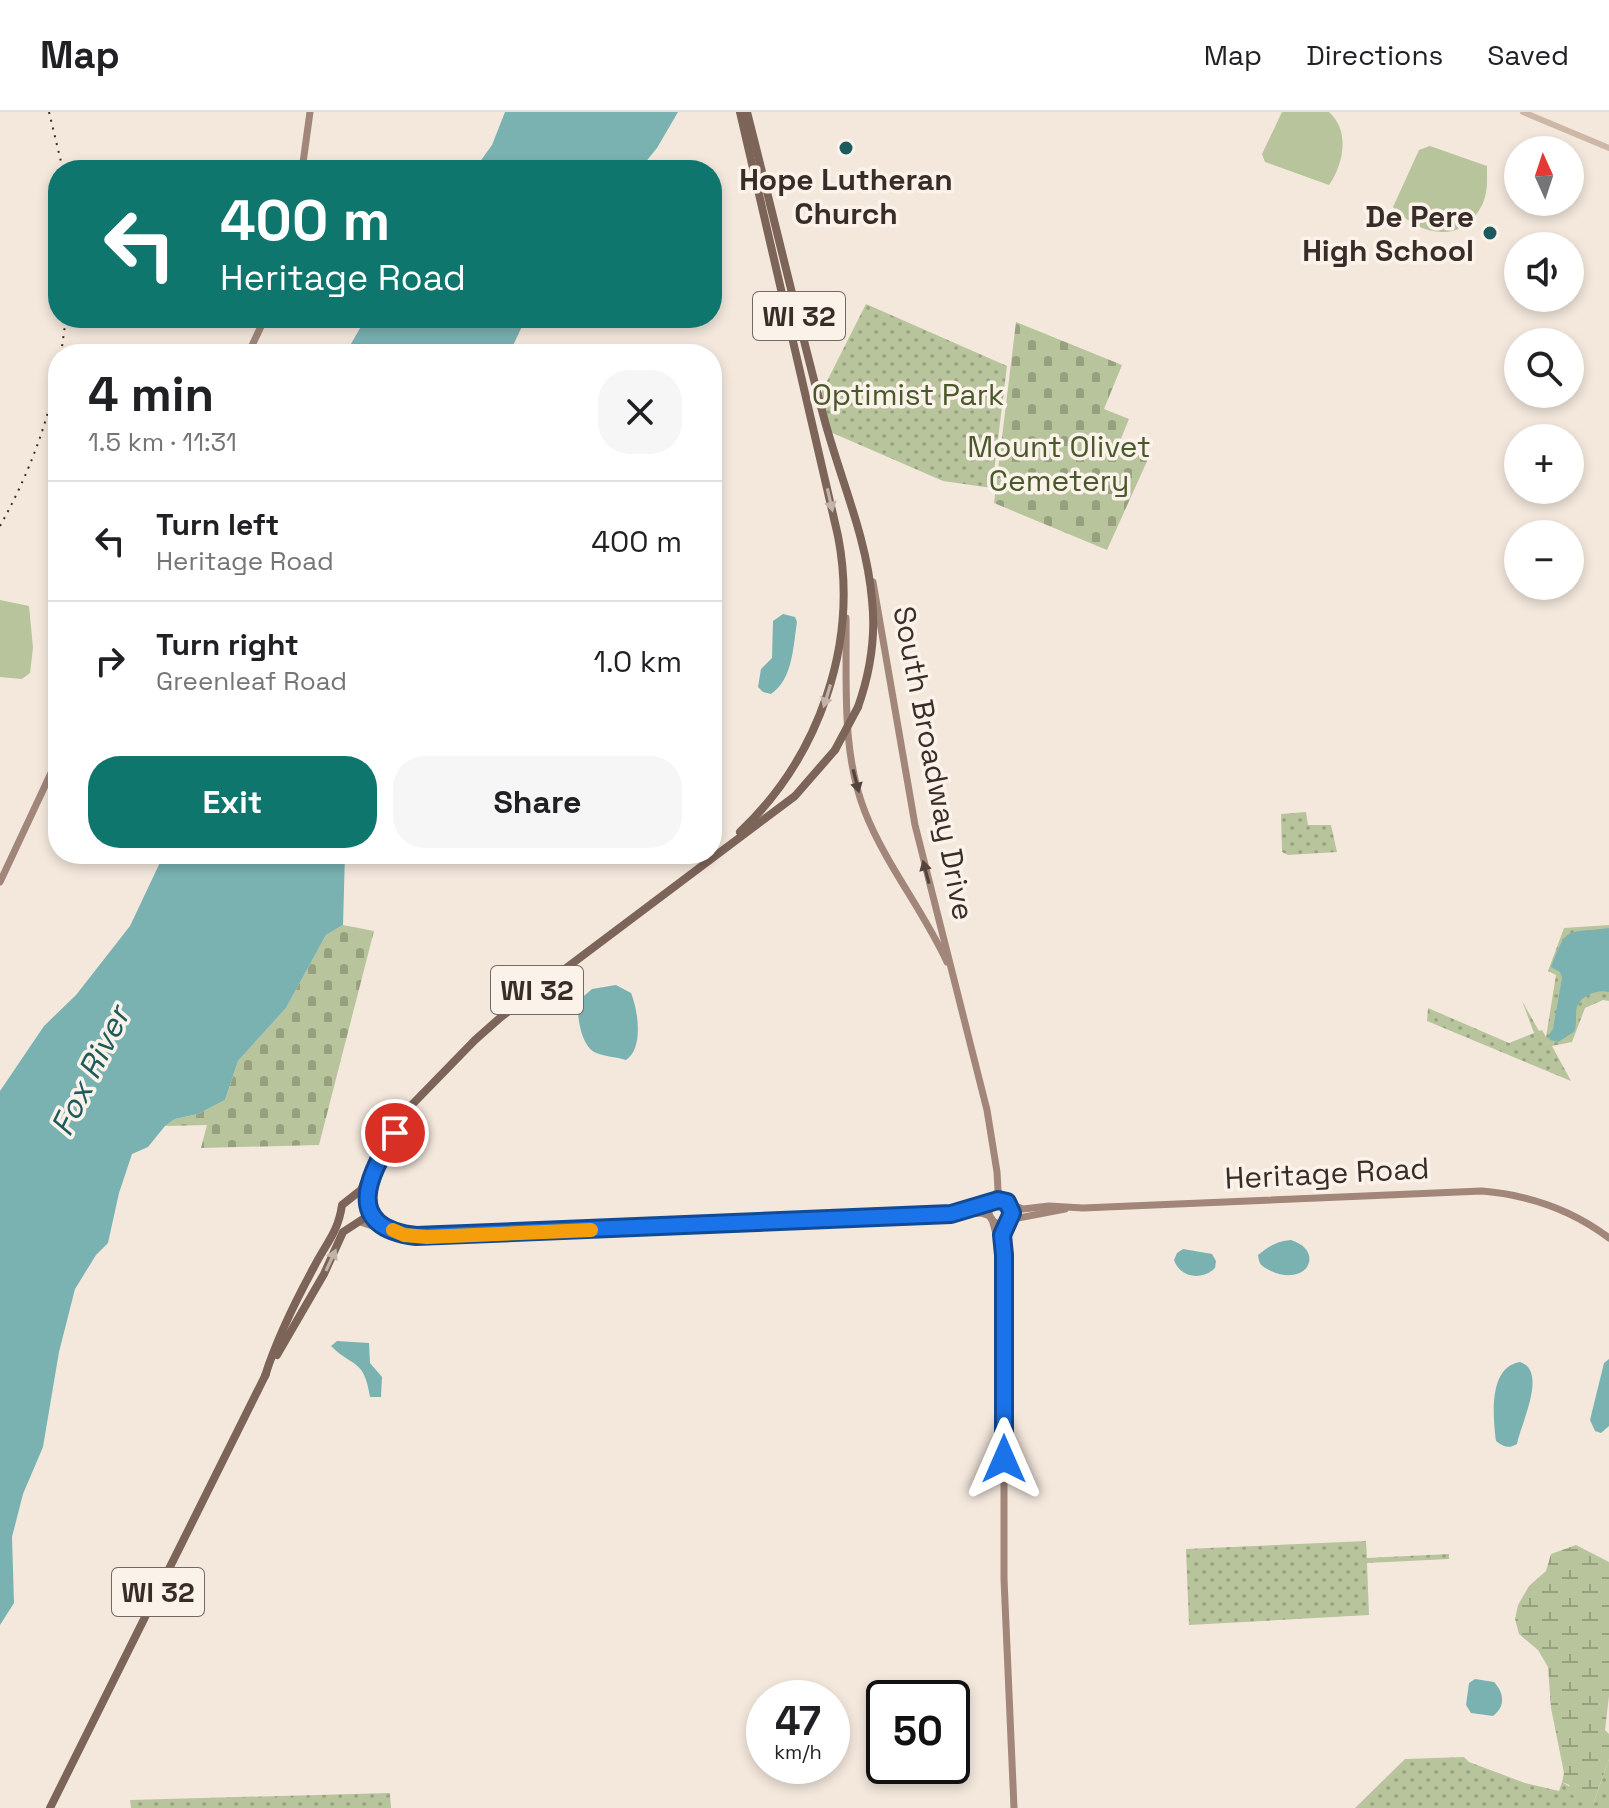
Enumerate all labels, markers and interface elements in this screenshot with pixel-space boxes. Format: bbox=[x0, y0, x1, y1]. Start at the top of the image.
text: Map bbox=[40, 31, 120, 79]
text: Map bbox=[1204, 37, 1262, 73]
text: Directions bbox=[1306, 37, 1443, 73]
text: Saved bbox=[1487, 37, 1569, 73]
north arrow bbox=[1504, 136, 1584, 216]
map controls bbox=[1504, 136, 1584, 600]
marker: Hope Lutheran Church bbox=[837, 139, 855, 157]
place label: Hope Lutheran Church bbox=[739, 160, 953, 233]
text: 400 m bbox=[220, 185, 390, 256]
icon: left bbox=[88, 192, 192, 296]
place label: De Pere High School bbox=[1302, 197, 1474, 270]
marker: De Pere High School bbox=[1481, 224, 1499, 242]
button: sound bbox=[1504, 232, 1584, 312]
text: Heritage Road bbox=[220, 255, 466, 301]
road number: WI 32 bbox=[753, 292, 845, 340]
button: search bbox=[1504, 328, 1584, 408]
text: 4 min bbox=[88, 364, 214, 425]
button: close bbox=[598, 370, 682, 454]
park label: Optimist Park bbox=[812, 375, 1004, 414]
button: + bbox=[1504, 424, 1584, 504]
text: 1.5 km · 11:31 bbox=[88, 425, 237, 459]
park label: Mount Olivet Cemetery bbox=[967, 427, 1151, 500]
one-way arrow bbox=[824, 487, 837, 512]
text: Turn left bbox=[156, 505, 279, 544]
icon: left bbox=[88, 519, 132, 563]
button: − bbox=[1504, 520, 1584, 600]
text: 400 m bbox=[591, 522, 682, 561]
text: Heritage Road bbox=[156, 544, 334, 578]
street label: South Broadway Drive bbox=[884, 603, 984, 923]
text: Turn right bbox=[156, 625, 299, 664]
icon: right bbox=[88, 639, 132, 683]
text: 1.0 km bbox=[593, 642, 682, 681]
text: Greenleaf Road bbox=[156, 664, 347, 698]
one-way arrow bbox=[820, 684, 832, 708]
button: Exit bbox=[88, 756, 377, 848]
button: Share bbox=[393, 756, 682, 848]
one-way arrow bbox=[850, 768, 862, 793]
one-way arrow bbox=[920, 859, 932, 884]
road number: WI 32 bbox=[491, 966, 583, 1014]
water label: Fox River bbox=[42, 997, 140, 1142]
pin bbox=[361, 1099, 429, 1167]
icon: arrive bbox=[373, 1111, 417, 1155]
street label: Heritage Road bbox=[1224, 1148, 1430, 1198]
one-way arrow bbox=[324, 1248, 338, 1271]
position arrow bbox=[962, 1417, 1046, 1501]
road number: WI 32 bbox=[112, 1568, 204, 1616]
speed limit sign: 50 bbox=[866, 1680, 970, 1784]
text: 47 bbox=[775, 1696, 821, 1747]
text: km/h bbox=[774, 1739, 822, 1765]

